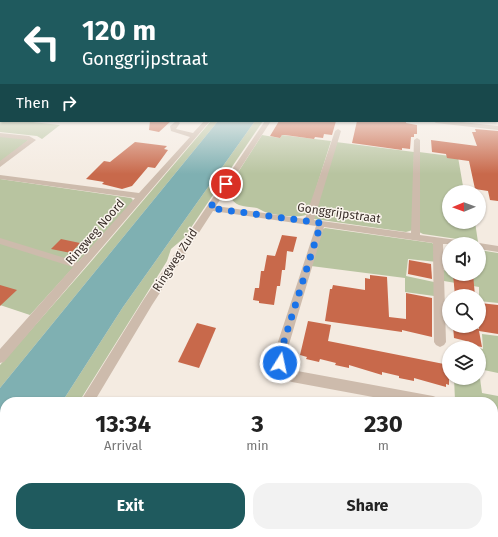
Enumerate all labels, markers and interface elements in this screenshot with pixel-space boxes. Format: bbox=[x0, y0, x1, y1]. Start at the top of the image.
text: 120 m bbox=[82, 14, 156, 47]
icon: left bbox=[16, 16, 68, 68]
text: Gonggrijpstraat bbox=[82, 48, 208, 70]
icon: right bbox=[58, 92, 80, 114]
text: Then bbox=[16, 94, 50, 112]
pin bbox=[209, 167, 243, 201]
icon: arrive bbox=[215, 173, 237, 195]
north arrow bbox=[442, 185, 486, 229]
map controls bbox=[442, 185, 486, 385]
street label: Ringweg Noord bbox=[63, 196, 127, 268]
street label: Gonggrijpstraat bbox=[296, 200, 382, 226]
street label: Ringweg Zuid bbox=[150, 226, 200, 294]
button: sound bbox=[442, 237, 486, 281]
button: search bbox=[442, 289, 486, 333]
button: layers bbox=[442, 341, 486, 385]
position arrow bbox=[259, 342, 301, 384]
text: 13:34 bbox=[95, 410, 151, 438]
text: 3 bbox=[251, 410, 264, 438]
text: 230 bbox=[364, 410, 403, 438]
text: Arrival bbox=[104, 438, 142, 453]
text: min bbox=[246, 438, 269, 453]
text: m bbox=[378, 438, 389, 453]
button: Exit bbox=[16, 483, 245, 529]
button: Share bbox=[253, 483, 482, 529]

